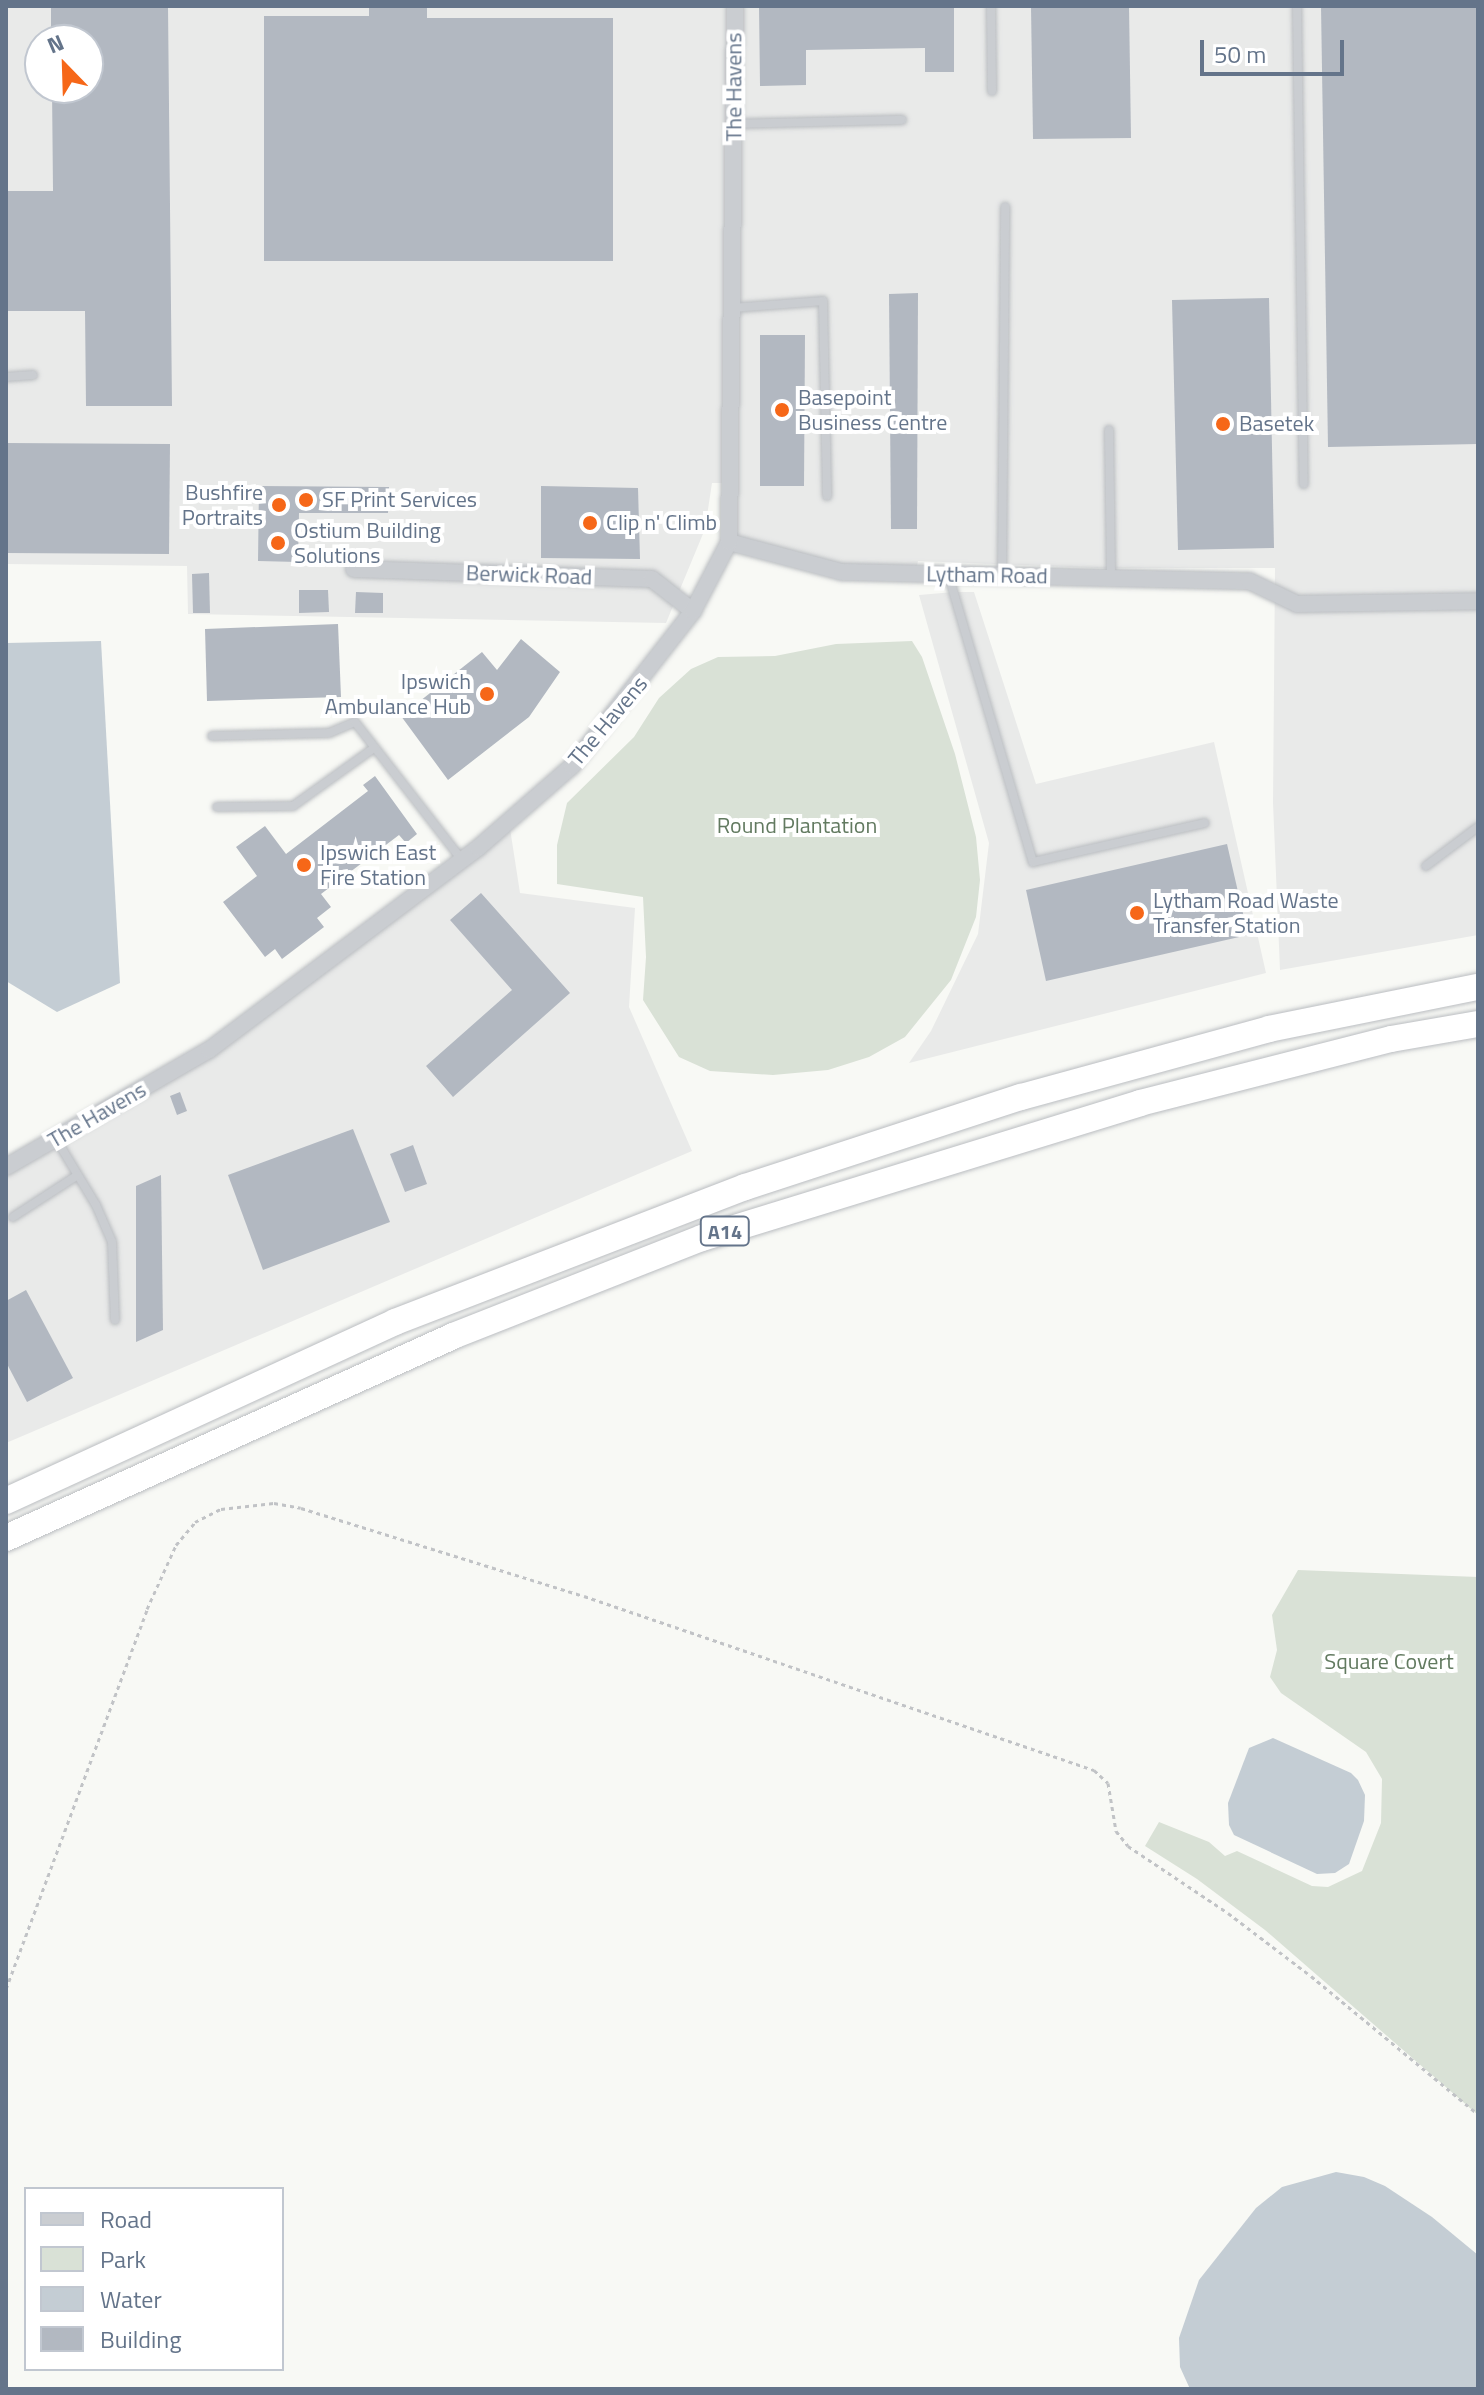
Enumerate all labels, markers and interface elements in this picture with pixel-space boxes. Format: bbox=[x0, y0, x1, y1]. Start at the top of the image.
north arrow bbox=[24, 24, 104, 104]
scale bar bbox=[1204, 24, 1348, 74]
text: N bbox=[42, 25, 69, 62]
street label: The Havens bbox=[721, 33, 747, 141]
text: 50 m bbox=[1214, 36, 1266, 72]
place label: Basepoint Business Centre bbox=[798, 384, 947, 436]
marker: Basepoint Business Centre bbox=[773, 401, 791, 419]
place label: Basetek bbox=[1239, 411, 1314, 437]
marker: Basetek bbox=[1214, 415, 1232, 433]
place label: Bushfire Portraits bbox=[182, 479, 263, 530]
place label: SF Print Services bbox=[322, 487, 477, 513]
marker: SF Print Services bbox=[297, 491, 315, 509]
marker: Bushfire Portraits bbox=[270, 496, 288, 514]
place label: Clip n' Climb bbox=[606, 510, 717, 536]
marker: Clip n' Climb bbox=[581, 514, 599, 532]
place label: Ostium Building Solutions bbox=[294, 517, 441, 568]
marker: Ostium Building Solutions bbox=[269, 534, 287, 552]
street label: Berwick Road bbox=[465, 560, 593, 590]
street label: Lytham Road bbox=[926, 561, 1048, 589]
place label: Ipswich Ambulance Hub bbox=[325, 668, 471, 720]
street label: The Havens bbox=[563, 671, 653, 771]
marker: Ipswich Ambulance Hub bbox=[478, 685, 496, 703]
park label: Round Plantation bbox=[717, 813, 877, 839]
place label: Ipswich East Fire Station bbox=[320, 839, 436, 890]
marker: Ipswich East Fire Station bbox=[295, 856, 313, 874]
place label: Lytham Road Waste Transfer Station bbox=[1153, 887, 1339, 938]
marker: Lytham Road Waste Transfer Station bbox=[1128, 904, 1146, 922]
street label: The Havens bbox=[43, 1076, 151, 1154]
road number: A14 bbox=[699, 1215, 751, 1247]
park label: Square Covert bbox=[1324, 1649, 1454, 1675]
legend bbox=[24, 2187, 284, 2371]
text: Road bbox=[100, 2201, 152, 2237]
text: Park bbox=[100, 2241, 146, 2277]
text: Water bbox=[100, 2281, 162, 2317]
text: Building bbox=[100, 2321, 182, 2357]

